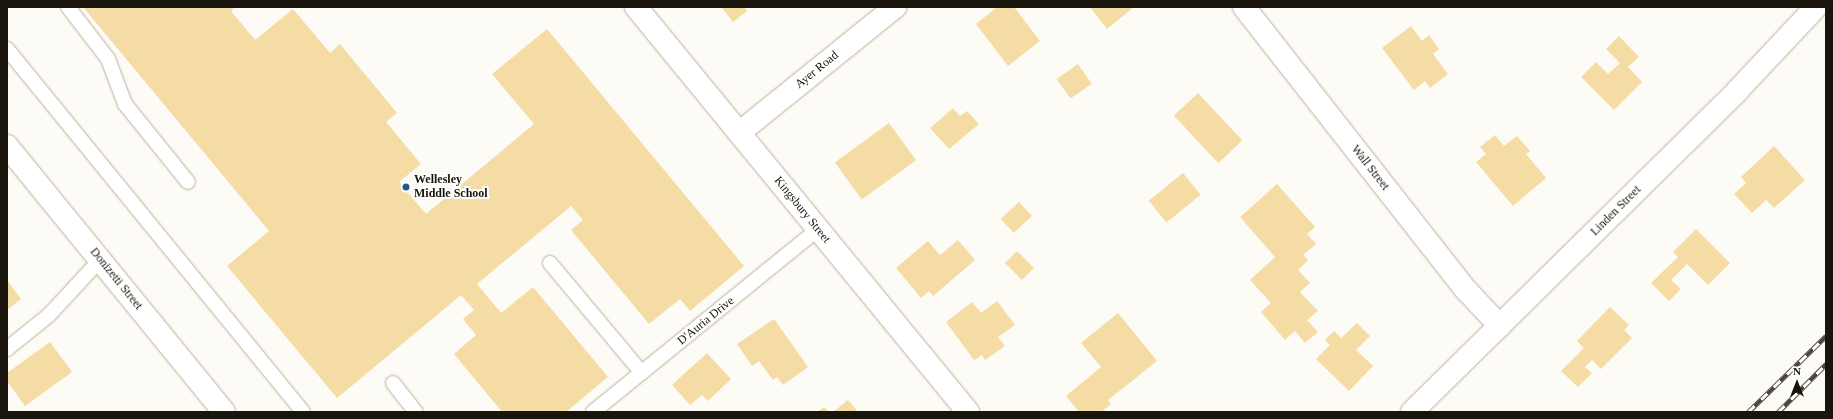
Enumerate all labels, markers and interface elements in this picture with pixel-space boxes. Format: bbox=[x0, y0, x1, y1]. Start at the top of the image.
street label: Ayer Road bbox=[793, 48, 841, 92]
street label: Wall Street bbox=[1348, 143, 1392, 193]
place label: Wellesley Middle School bbox=[414, 173, 488, 201]
street label: Kingsbury Street bbox=[771, 174, 833, 246]
marker: Wellesley Middle School bbox=[401, 182, 411, 192]
street label: Linden Street bbox=[1588, 183, 1644, 239]
street label: Donizetti Street bbox=[87, 245, 145, 313]
street label: D'Auria Drive bbox=[675, 294, 737, 348]
north arrow bbox=[1777, 363, 1817, 403]
text: N bbox=[1793, 365, 1801, 377]

